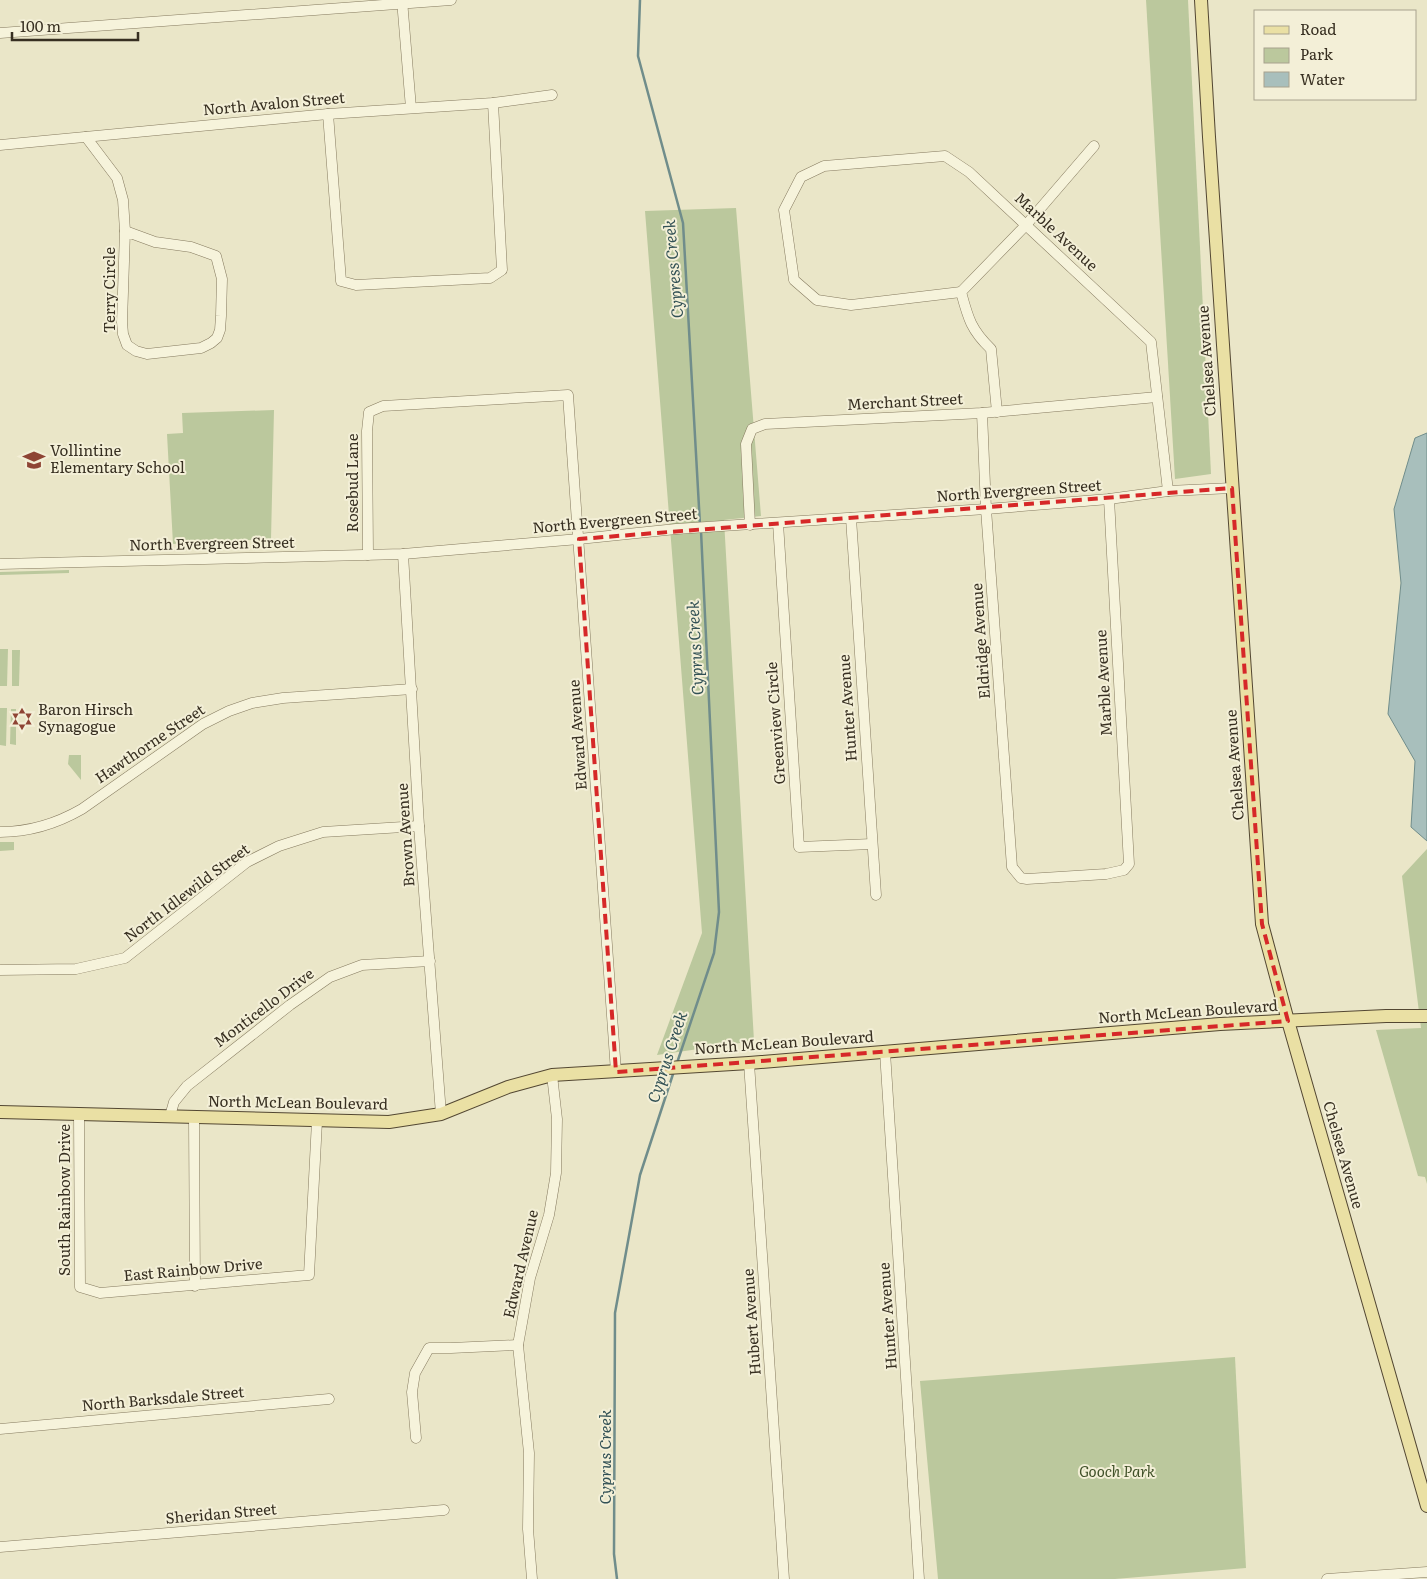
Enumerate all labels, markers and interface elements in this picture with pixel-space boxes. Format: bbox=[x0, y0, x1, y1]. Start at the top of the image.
scale bar bbox=[12, 10, 139, 42]
legend bbox=[1254, 10, 1417, 100]
text: 100 m bbox=[20, 14, 61, 37]
text: Road bbox=[1300, 17, 1336, 40]
text: Park bbox=[1300, 42, 1334, 65]
text: Water bbox=[1300, 67, 1345, 90]
street label: North Avalon Street bbox=[202, 85, 346, 120]
street label: Marble Avenue bbox=[1010, 186, 1104, 276]
water label: Cypress Creek bbox=[656, 219, 688, 319]
street label: Terry Circle bbox=[97, 247, 120, 333]
street label: Chelsea Avenue bbox=[1190, 305, 1221, 417]
street label: Merchant Street bbox=[846, 386, 963, 415]
street label: Rosebud Lane bbox=[340, 433, 363, 532]
place label: Vollintine Elementary School bbox=[50, 438, 185, 478]
school or university icon: Vollintine Elementary School bbox=[21, 447, 47, 473]
street label: North Evergreen Street bbox=[936, 472, 1102, 507]
street label: North Evergreen Street bbox=[531, 501, 698, 538]
street label: North Evergreen Street bbox=[129, 530, 295, 555]
street label: Eldridge Avenue bbox=[964, 582, 995, 700]
water label: Cyprus Creek bbox=[680, 600, 708, 696]
street label: Marble Avenue bbox=[1088, 629, 1117, 737]
street label: Hunter Avenue bbox=[831, 653, 862, 763]
street label: Greenview Circle bbox=[759, 661, 790, 785]
street label: Edward Avenue bbox=[561, 679, 592, 791]
place label: Baron Hirsch Synagogue bbox=[38, 697, 133, 737]
street label: Hawthorne Street bbox=[90, 697, 209, 788]
synagogue icon: Baron Hirsch Synagogue bbox=[9, 706, 35, 732]
street label: Chelsea Avenue bbox=[1218, 709, 1249, 821]
street label: Brown Avenue bbox=[389, 782, 420, 888]
street label: North Idlewild Street bbox=[118, 837, 254, 947]
street label: Monticello Drive bbox=[208, 961, 318, 1052]
street label: North McLean Boulevard bbox=[1097, 993, 1279, 1028]
water label: Cyprus Creek bbox=[640, 1008, 692, 1106]
street label: North McLean Boulevard bbox=[693, 1024, 875, 1059]
street label: North McLean Boulevard bbox=[208, 1088, 388, 1115]
street label: Chelsea Avenue bbox=[1318, 1098, 1371, 1211]
street label: South Rainbow Drive bbox=[52, 1124, 75, 1276]
street label: Edward Avenue bbox=[496, 1207, 543, 1320]
street label: East Rainbow Drive bbox=[122, 1251, 264, 1286]
street label: Hunter Avenue bbox=[871, 1261, 902, 1371]
street label: Hubert Avenue bbox=[735, 1268, 766, 1376]
street label: North Barksdale Street bbox=[81, 1379, 245, 1416]
water label: Cyprus Creek bbox=[592, 1409, 616, 1504]
park label: Gooch Park bbox=[1079, 1459, 1156, 1482]
street label: Sheridan Street bbox=[164, 1496, 277, 1529]

